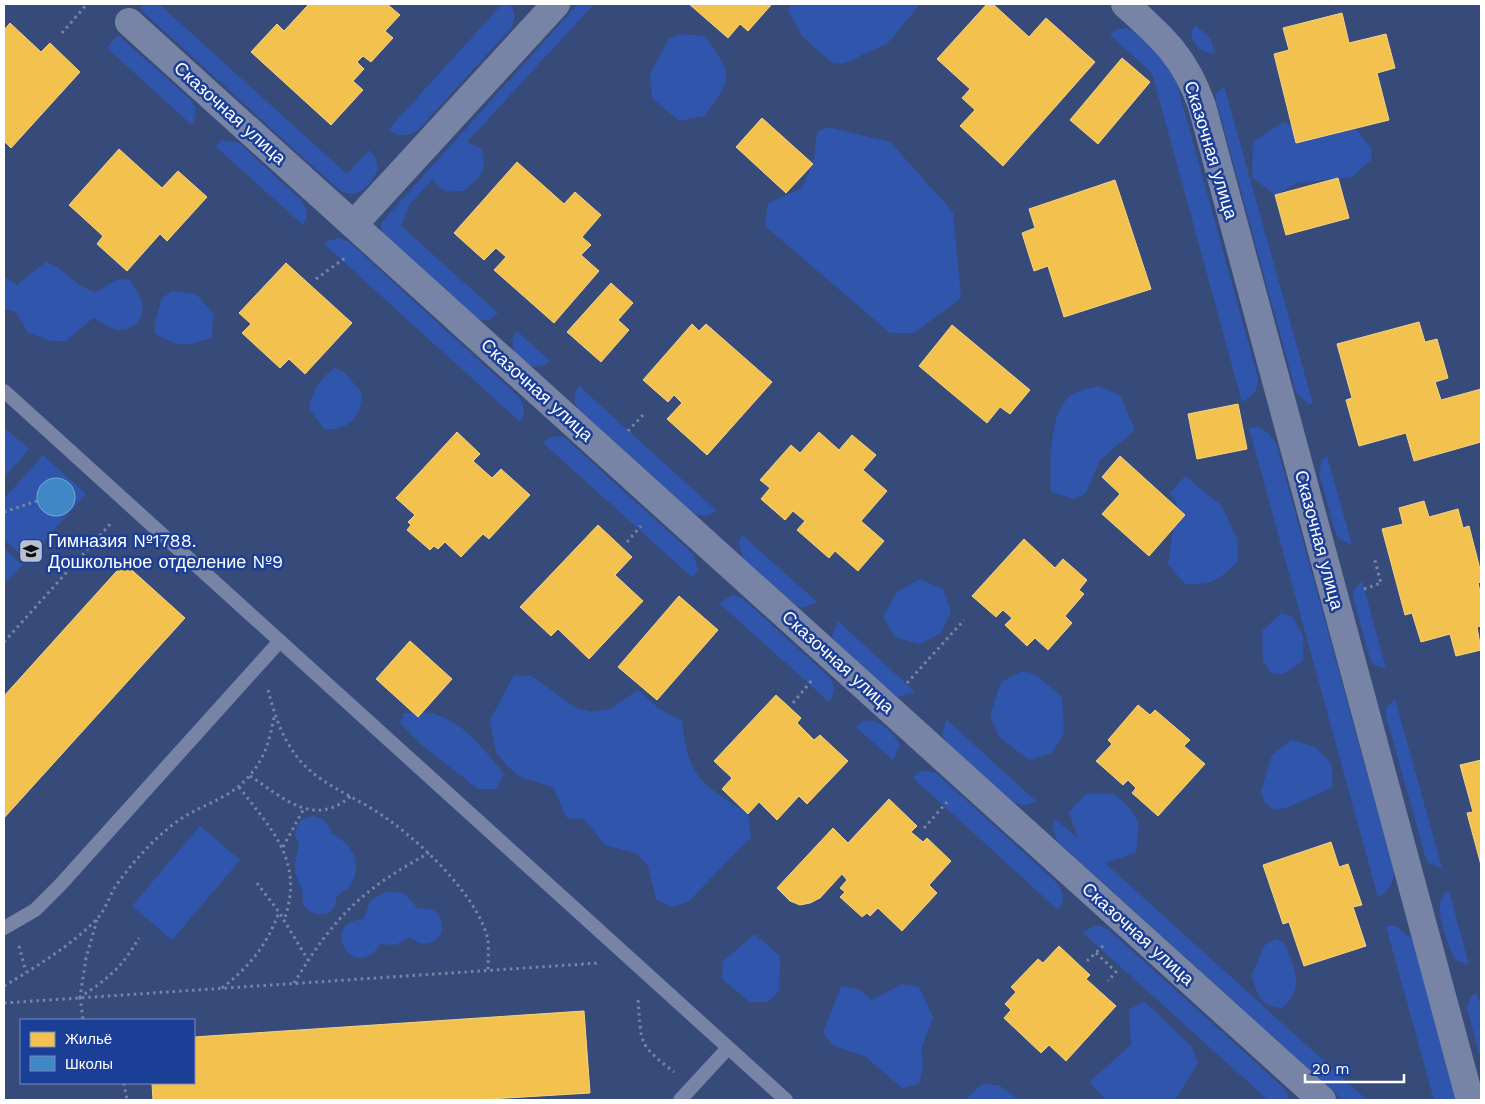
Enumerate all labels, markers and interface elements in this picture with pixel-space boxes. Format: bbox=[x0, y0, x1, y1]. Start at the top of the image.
street label: Сказочная улица bbox=[170, 57, 291, 169]
street label: Сказочная улица bbox=[1180, 78, 1243, 222]
street label: Сказочная улица bbox=[477, 334, 598, 446]
street label: Сказочная улица bbox=[1291, 468, 1348, 613]
place label: Гимназия №1788. Дошкольное отделение №9 bbox=[48, 530, 283, 572]
school or university icon: Гимназия №1788. Дошкольное отделение №9 bbox=[18, 538, 44, 564]
street label: Сказочная улица bbox=[778, 606, 899, 718]
street label: Сказочная улица bbox=[1078, 878, 1199, 990]
legend bbox=[20, 1019, 195, 1084]
text: Жильё bbox=[65, 1030, 112, 1048]
scale bar bbox=[1305, 1052, 1404, 1084]
text: Школы bbox=[65, 1055, 113, 1073]
text: 20 m bbox=[1312, 1060, 1350, 1078]

